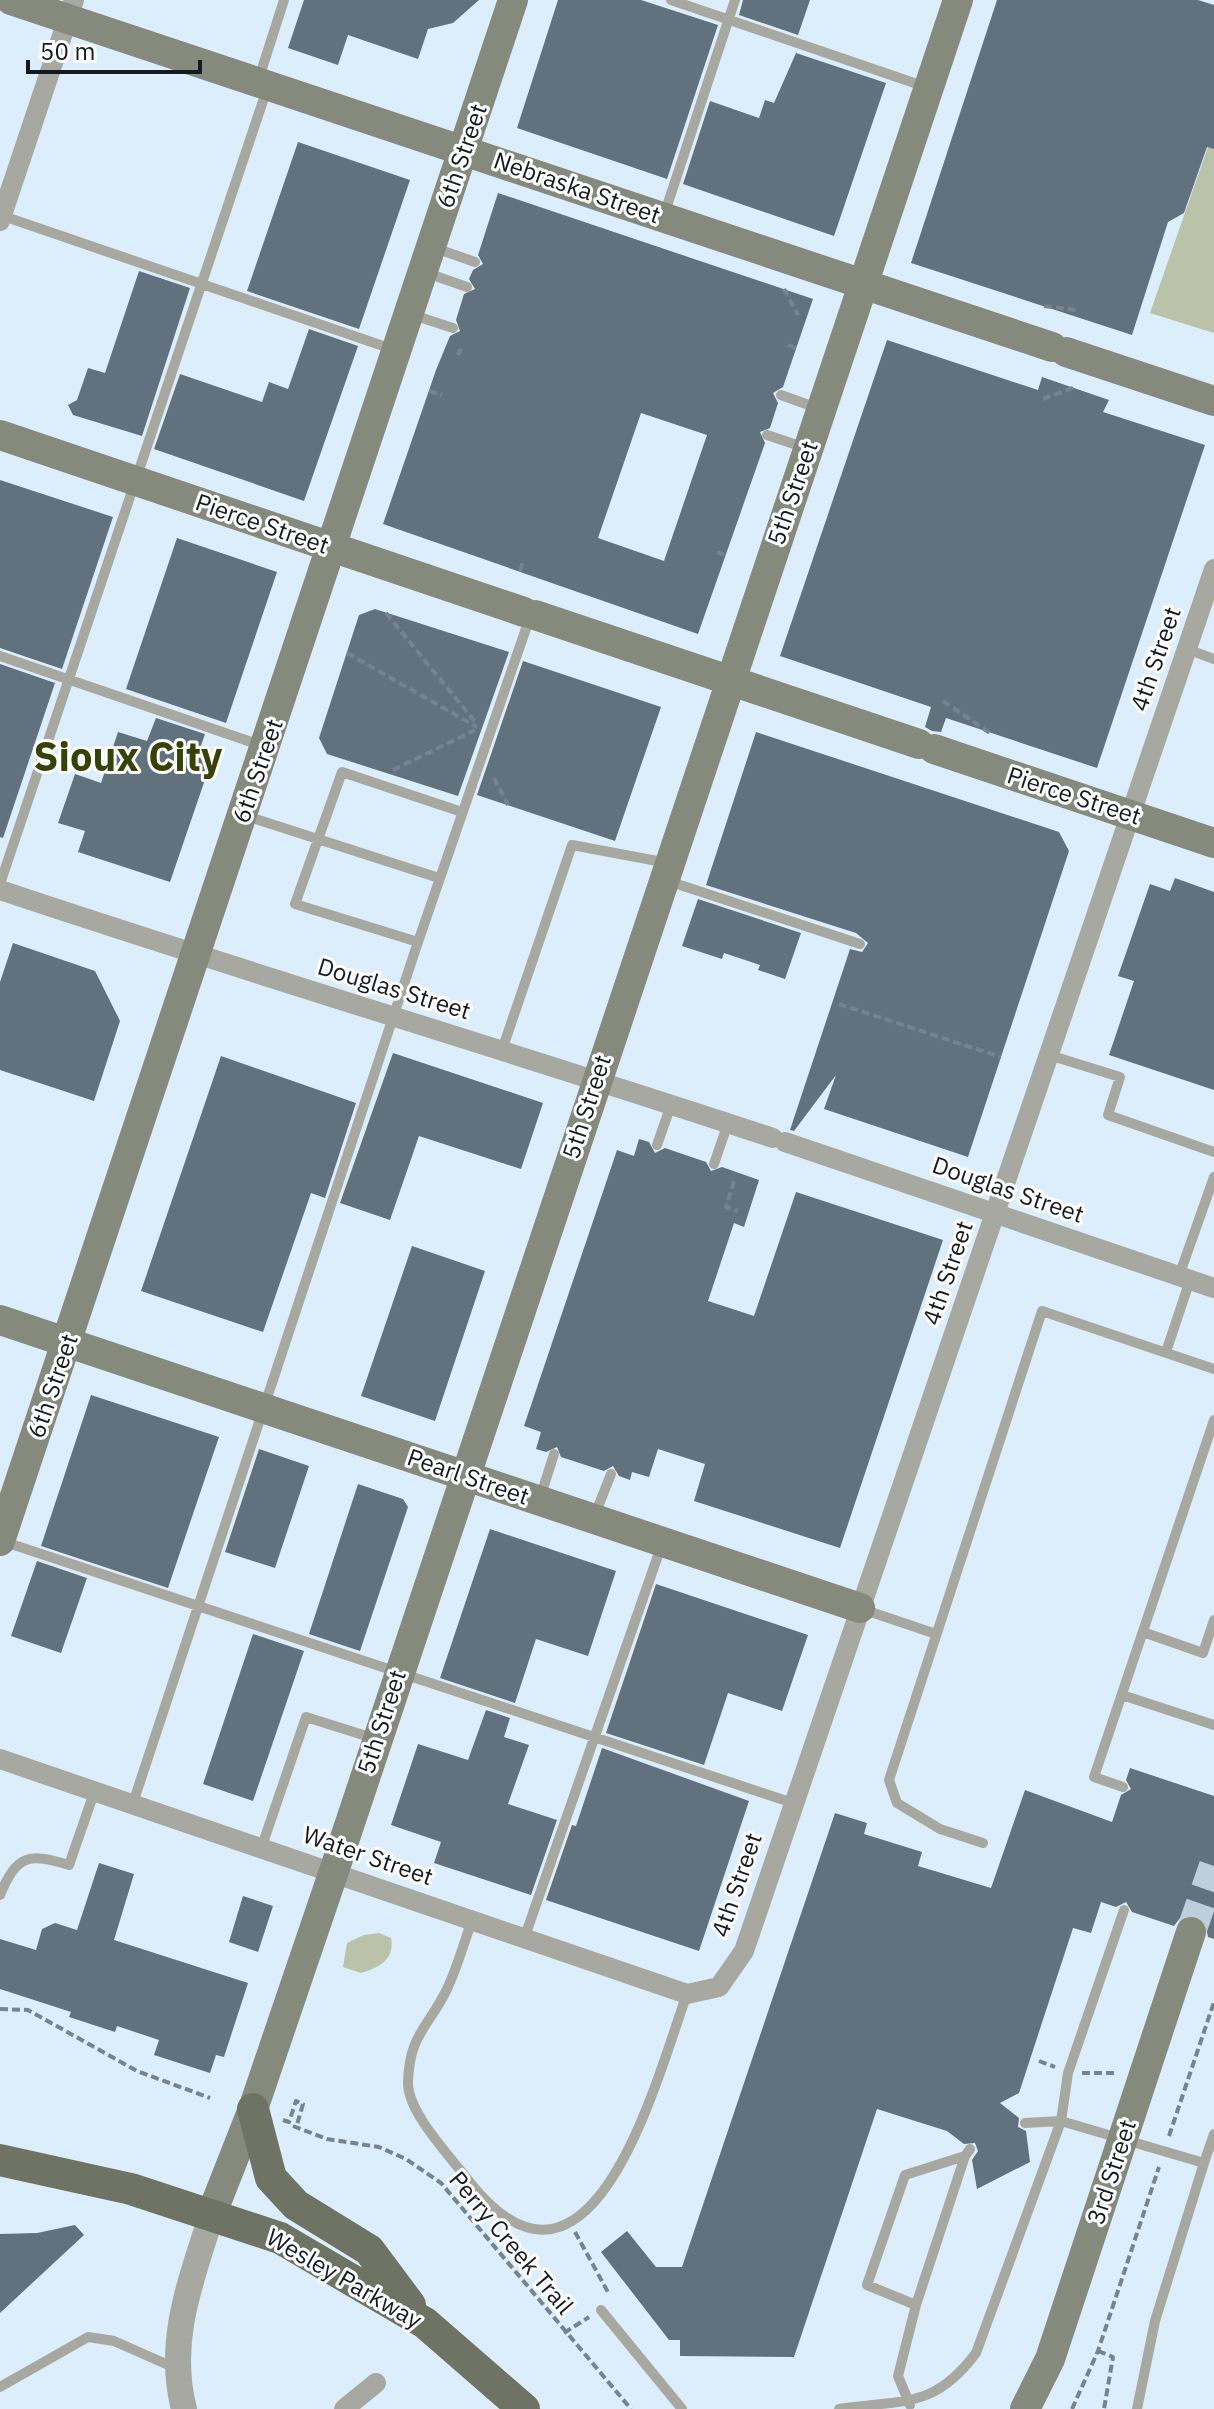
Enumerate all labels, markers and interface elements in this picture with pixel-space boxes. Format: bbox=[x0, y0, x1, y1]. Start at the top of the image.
scale bar bbox=[28, 24, 200, 74]
text: 50 m bbox=[40, 35, 95, 67]
street label: 6th Street bbox=[428, 99, 494, 212]
street label: Nebraska Street bbox=[490, 144, 665, 231]
street label: 5th Street bbox=[759, 436, 825, 549]
street label: Pierce Street bbox=[191, 485, 333, 561]
street label: 4th Street bbox=[1122, 602, 1188, 715]
street label: 6th Street bbox=[224, 714, 290, 827]
district label: Sioux City bbox=[34, 730, 223, 782]
street label: Pierce Street bbox=[1003, 758, 1145, 832]
street label: Douglas Street bbox=[314, 950, 475, 1026]
street label: 5th Street bbox=[554, 1050, 618, 1163]
street label: Douglas Street bbox=[928, 1148, 1088, 1230]
street label: 4th Street bbox=[914, 1216, 980, 1329]
street label: 6th Street bbox=[19, 1329, 85, 1442]
street label: Pearl Street bbox=[403, 1440, 534, 1512]
street label: 5th Street bbox=[349, 1665, 413, 1778]
street label: Water Street bbox=[299, 1818, 438, 1892]
street label: 4th Street bbox=[703, 1828, 769, 1941]
street label: 3rd Street bbox=[1079, 2115, 1143, 2228]
street label: Perry Creek Trail bbox=[442, 2164, 581, 2321]
street label: Wesley Parkway bbox=[261, 2221, 428, 2336]

